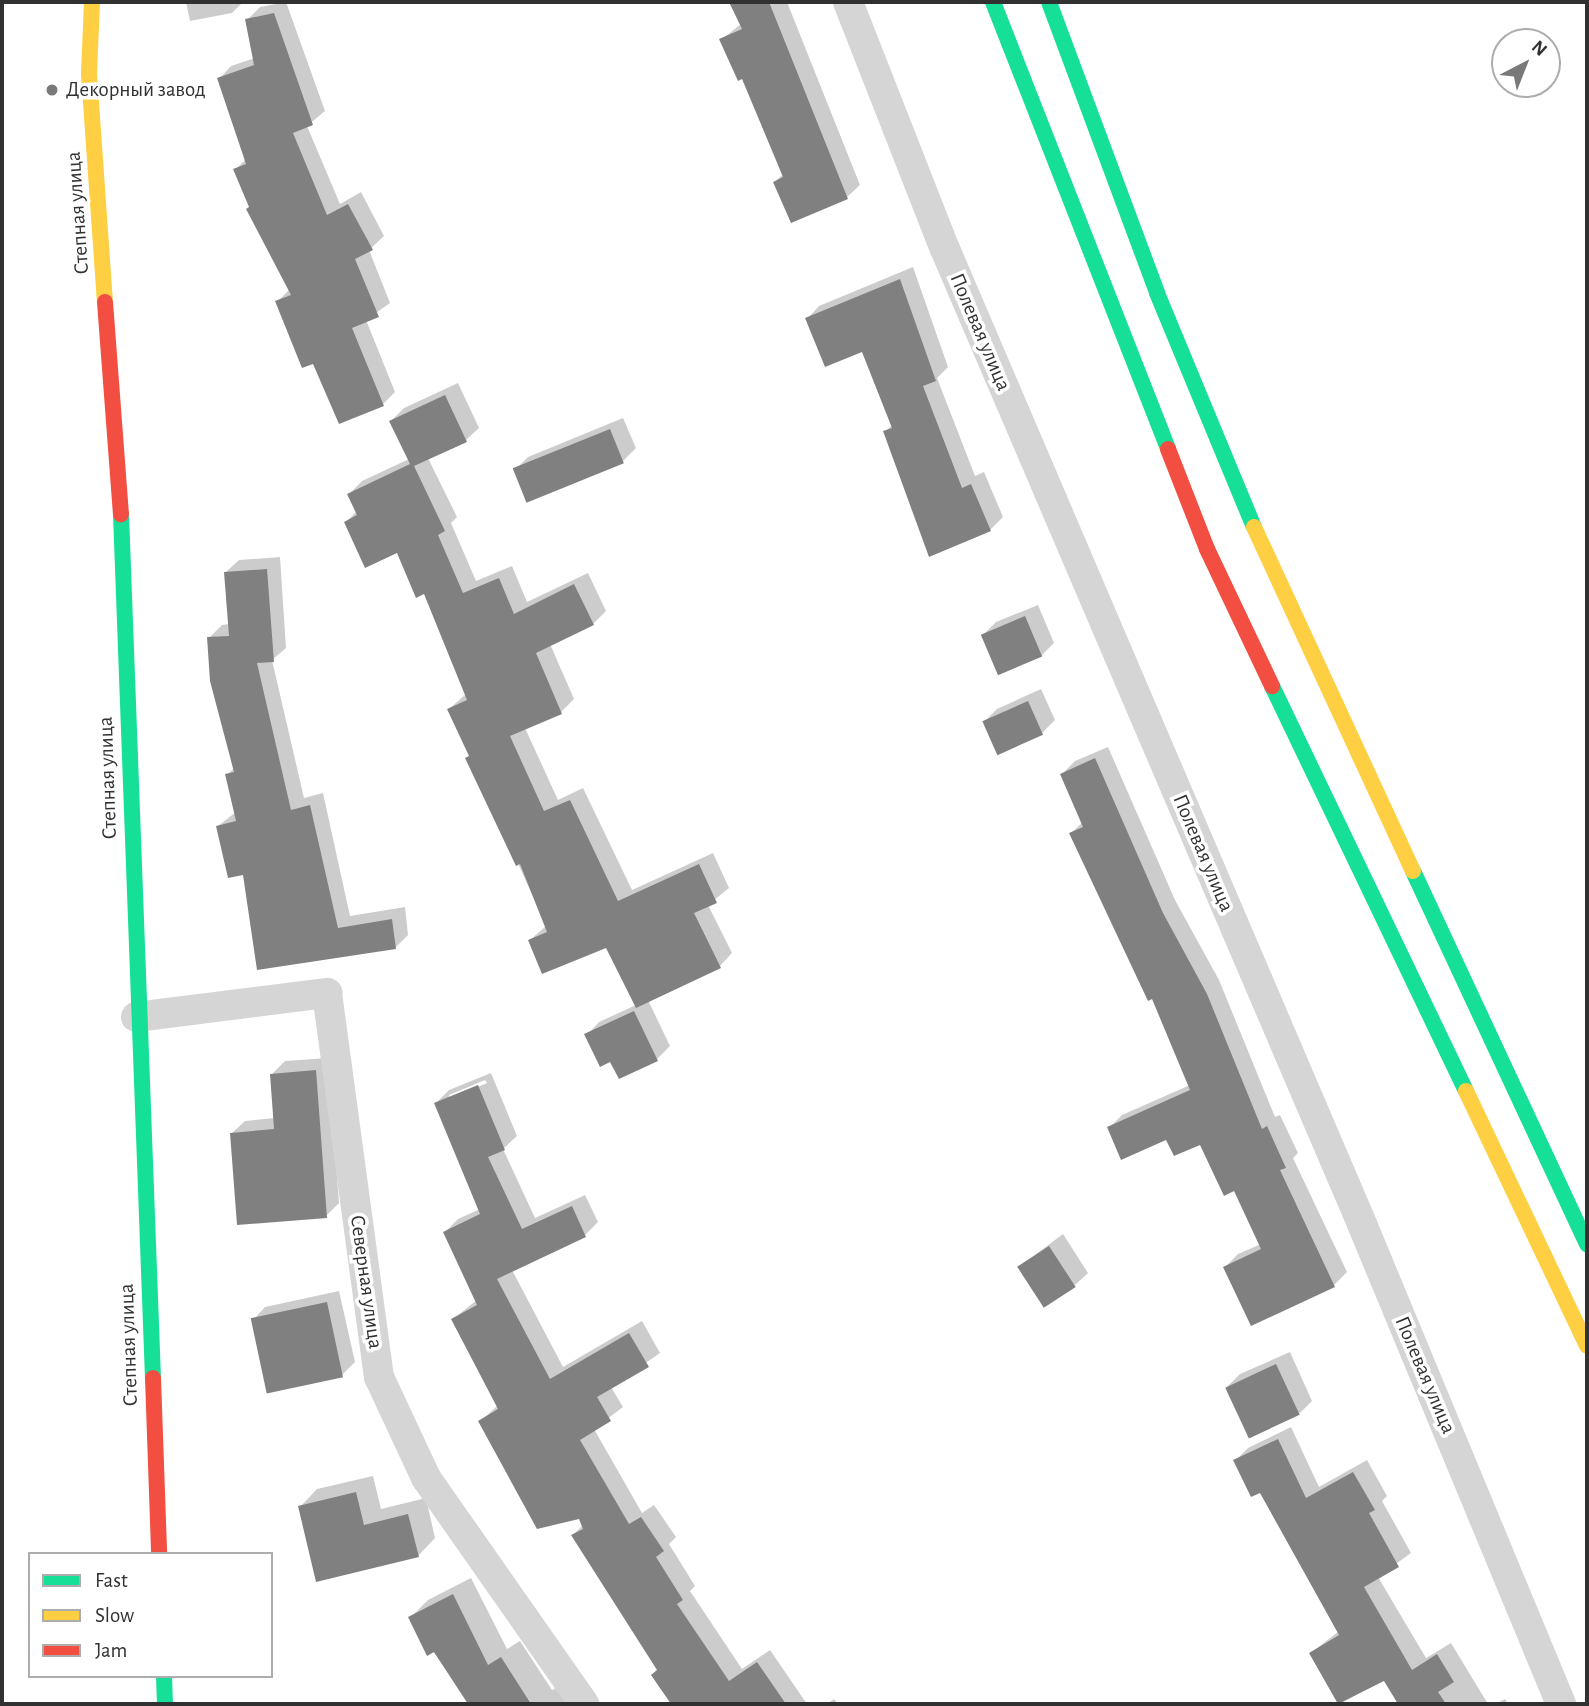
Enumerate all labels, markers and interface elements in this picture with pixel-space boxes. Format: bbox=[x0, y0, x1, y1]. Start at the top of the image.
north arrow bbox=[1491, 28, 1561, 98]
text: N bbox=[1528, 37, 1550, 60]
place label: Декорный завод bbox=[66, 77, 206, 103]
marker: Декорный завод bbox=[44, 82, 60, 98]
street label: Степная улица bbox=[61, 151, 95, 275]
street label: Полевая улица bbox=[944, 269, 1016, 395]
street label: Степная улица bbox=[93, 716, 123, 840]
street label: Полевая улица bbox=[1167, 790, 1239, 916]
street label: Северная улица bbox=[344, 1214, 388, 1350]
street label: Степная улица bbox=[114, 1283, 144, 1407]
street label: Полевая улица bbox=[1389, 1312, 1461, 1438]
legend bbox=[28, 1552, 273, 1678]
text: Fast bbox=[95, 1570, 128, 1591]
text: Slow bbox=[95, 1605, 134, 1626]
text: Jam bbox=[95, 1640, 127, 1661]

